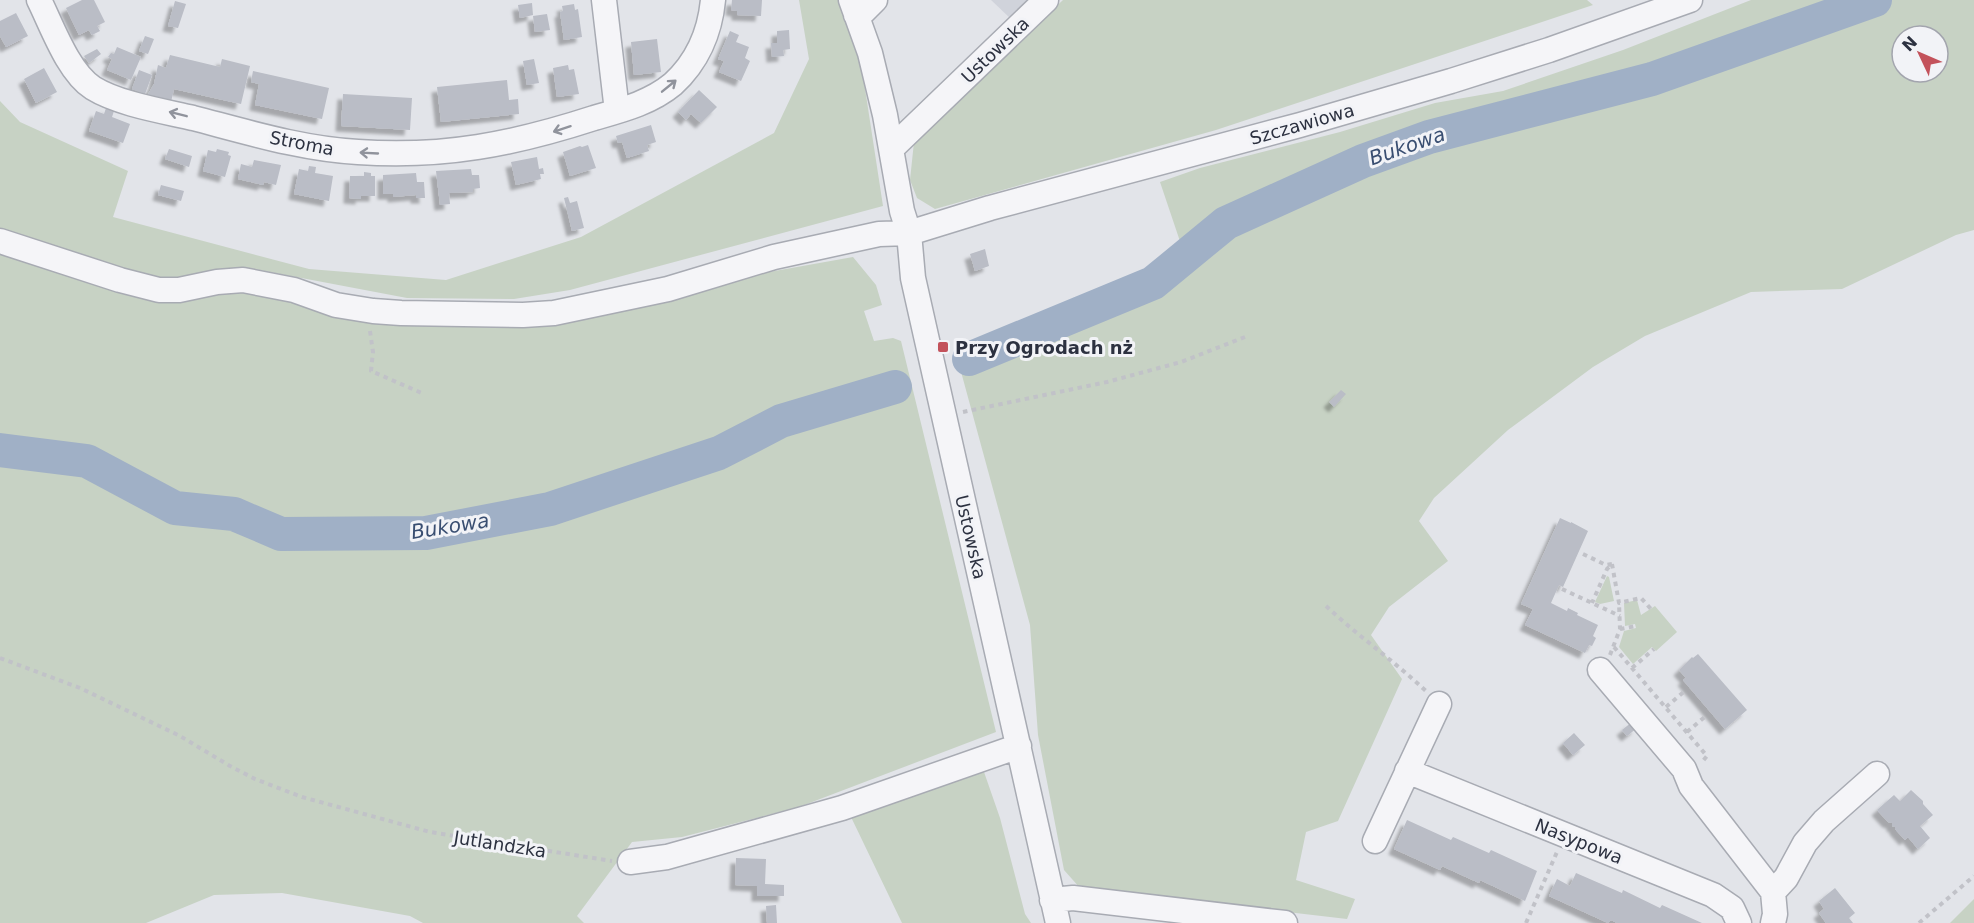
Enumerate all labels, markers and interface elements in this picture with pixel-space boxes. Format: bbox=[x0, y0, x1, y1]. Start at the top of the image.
street label: Ustowska bbox=[957, 13, 1033, 87]
north arrow bbox=[1890, 24, 1950, 84]
text: N bbox=[1898, 33, 1921, 55]
one-way arrow bbox=[661, 79, 677, 92]
street label: Szczawiowa bbox=[1247, 99, 1357, 149]
one-way arrow bbox=[169, 108, 188, 120]
water label: Bukowa bbox=[1366, 122, 1448, 170]
one-way arrow bbox=[553, 124, 572, 135]
street label: Stroma bbox=[268, 126, 336, 160]
one-way arrow bbox=[360, 147, 380, 158]
place label: Przy Ogrodach nż bbox=[955, 337, 1133, 358]
marker: Przy Ogrodach nż bbox=[936, 340, 950, 354]
street label: Ustowska bbox=[951, 493, 991, 581]
water label: Bukowa bbox=[409, 508, 491, 544]
street label: Nasypowa bbox=[1532, 814, 1626, 868]
street label: Jutlandzka bbox=[451, 826, 548, 862]

